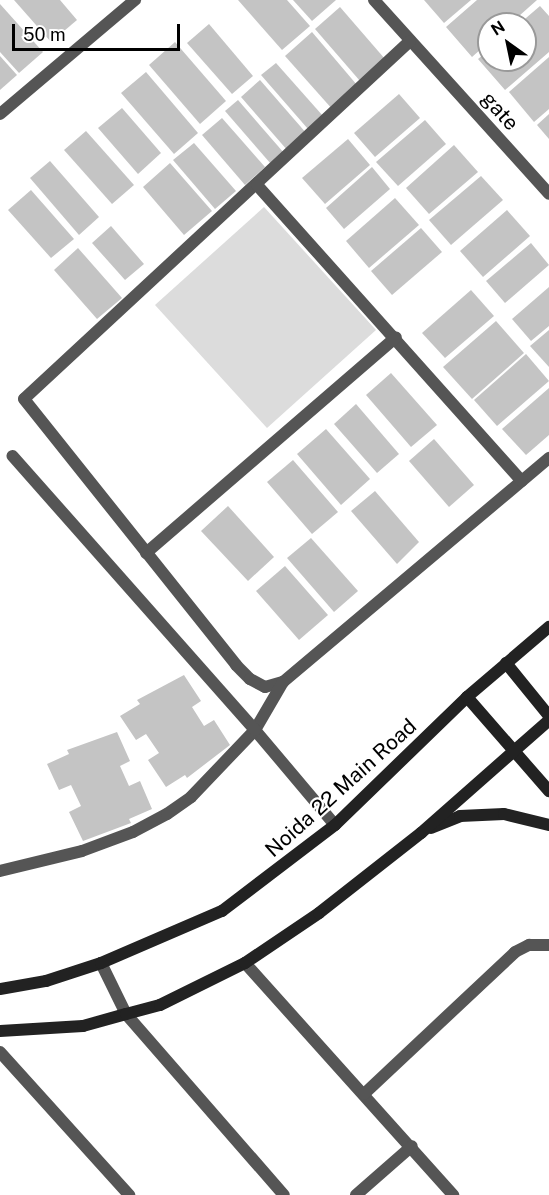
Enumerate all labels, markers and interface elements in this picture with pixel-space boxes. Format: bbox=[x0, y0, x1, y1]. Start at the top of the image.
scale bar bbox=[15, 12, 183, 50]
north arrow bbox=[477, 12, 537, 72]
text: N bbox=[488, 17, 508, 40]
text: 50 m bbox=[23, 24, 66, 45]
street label: gate bbox=[476, 86, 524, 136]
street label: Noida 22 Main Road bbox=[260, 714, 422, 862]

